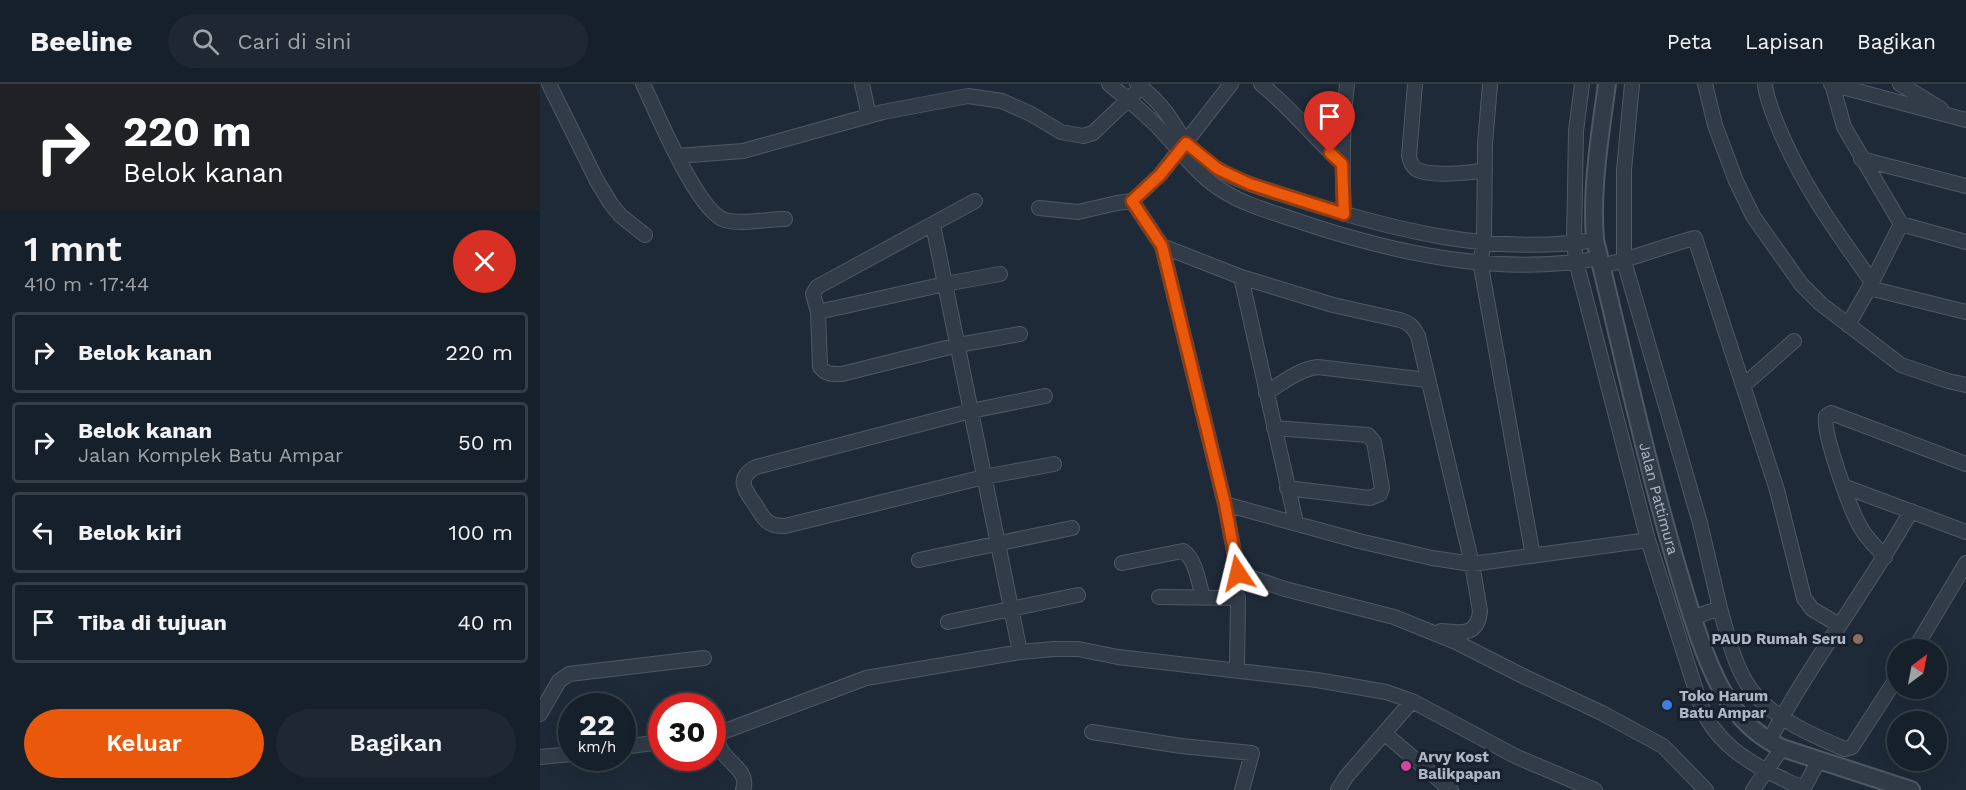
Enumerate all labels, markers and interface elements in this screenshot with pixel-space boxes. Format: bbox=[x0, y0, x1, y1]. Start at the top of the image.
search box bbox=[168, 14, 588, 68]
text: Beeline bbox=[30, 25, 132, 58]
icon: search bbox=[189, 25, 222, 58]
text: Cari di sini bbox=[237, 29, 351, 54]
text: Peta bbox=[1667, 29, 1712, 54]
text: Lapisan bbox=[1745, 29, 1824, 54]
text: Bagikan bbox=[1857, 29, 1936, 54]
pin bbox=[1304, 91, 1355, 153]
icon: arrive bbox=[1313, 100, 1346, 133]
text: 220 m bbox=[123, 107, 252, 156]
icon: right bbox=[24, 108, 102, 186]
text: Belok kanan bbox=[123, 157, 284, 189]
text: 1 mnt bbox=[24, 228, 122, 270]
button: close bbox=[453, 230, 516, 293]
text: 410 m · 17:44 bbox=[24, 272, 149, 296]
icon: right bbox=[27, 336, 60, 369]
text: Belok kanan bbox=[78, 340, 212, 365]
text: 220 m bbox=[445, 340, 513, 365]
text: Belok kanan bbox=[78, 418, 212, 443]
icon: right bbox=[27, 426, 60, 459]
text: 50 m bbox=[458, 430, 513, 455]
street label: Jalan Pattimura bbox=[1635, 441, 1682, 557]
text: Jalan Komplek Batu Ampar bbox=[78, 443, 343, 467]
icon: left bbox=[27, 516, 60, 549]
text: Belok kiri bbox=[78, 520, 182, 545]
text: 100 m bbox=[449, 520, 513, 545]
position arrow bbox=[1206, 541, 1270, 605]
icon: arrive bbox=[27, 606, 60, 639]
text: Tiba di tujuan bbox=[78, 610, 227, 635]
text: 40 m bbox=[457, 610, 513, 635]
place label: PAUD Rumah Seru bbox=[1711, 630, 1846, 648]
marker: PAUD Rumah Seru bbox=[1851, 632, 1865, 646]
north arrow bbox=[1887, 639, 1947, 699]
map controls bbox=[1887, 639, 1947, 771]
place label: Toko Harum Batu Ampar bbox=[1679, 687, 1768, 722]
speed limit sign: 30 bbox=[648, 693, 726, 771]
marker: Toko Harum Batu Ampar bbox=[1660, 698, 1674, 712]
text: 22 bbox=[579, 707, 615, 742]
button: Keluar bbox=[24, 709, 264, 778]
button: Bagikan bbox=[276, 709, 516, 778]
button: search bbox=[1887, 711, 1947, 771]
text: km/h bbox=[578, 738, 616, 756]
place label: Arvy Kost Balikpapan bbox=[1418, 748, 1501, 783]
marker: Arvy Kost Balikpapan bbox=[1399, 759, 1413, 773]

